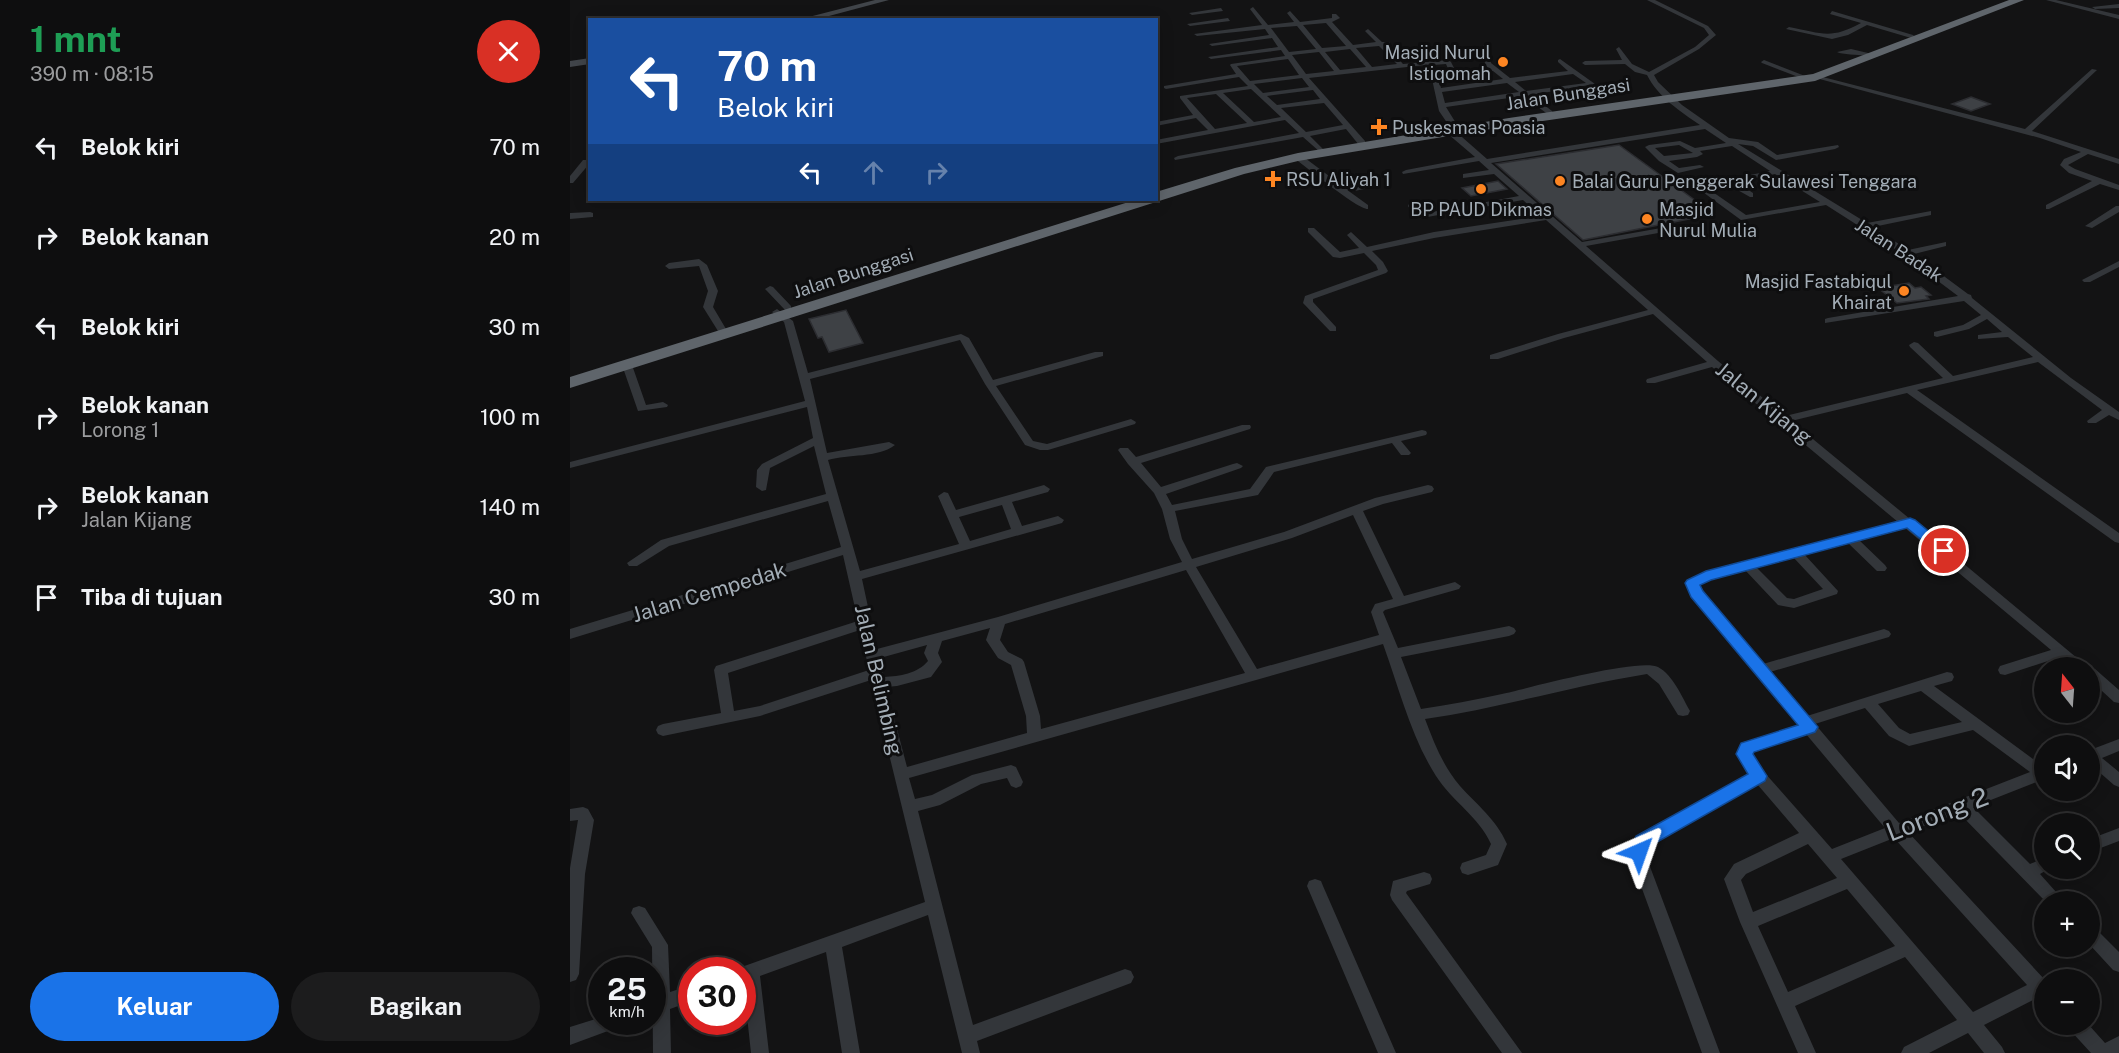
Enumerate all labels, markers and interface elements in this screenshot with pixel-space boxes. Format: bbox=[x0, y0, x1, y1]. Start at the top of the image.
text: 1 mnt bbox=[30, 18, 121, 60]
button: close bbox=[477, 20, 540, 83]
text: 70 m bbox=[717, 41, 817, 90]
icon: left bbox=[618, 42, 696, 120]
place label: Masjid Nurul Istiqomah bbox=[1385, 42, 1491, 84]
marker: Masjid Nurul Istiqomah bbox=[1496, 55, 1510, 69]
text: 390 m · 08:15 bbox=[30, 62, 154, 86]
street label: Jalan Bunggasi bbox=[1504, 74, 1632, 114]
text: Belok kiri bbox=[717, 91, 834, 123]
place label: Puskesmas Poasia bbox=[1392, 117, 1545, 138]
marker: Puskesmas Poasia bbox=[1370, 118, 1388, 136]
icon: left bbox=[30, 131, 63, 164]
text: Belok kiri bbox=[81, 134, 179, 160]
text: 70 m bbox=[489, 134, 540, 160]
icon: left bbox=[794, 156, 827, 189]
icon: ahead bbox=[857, 156, 890, 189]
icon: right bbox=[920, 156, 953, 189]
place label: RSU Aliyah 1 bbox=[1286, 169, 1391, 190]
marker: RSU Aliyah 1 bbox=[1264, 170, 1282, 188]
place label: Balai Guru Penggerak Sulawesi Tenggara bbox=[1572, 171, 1917, 192]
marker: Balai Guru Penggerak Sulawesi Tenggara bbox=[1553, 174, 1567, 188]
marker: BP PAUD Dikmas bbox=[1474, 182, 1488, 196]
place label: BP PAUD Dikmas bbox=[1410, 199, 1552, 220]
place label: Masjid Nurul Mulia bbox=[1659, 199, 1757, 241]
marker: Masjid Nurul Mulia bbox=[1640, 212, 1654, 226]
street label: Jalan Badak bbox=[1851, 214, 1947, 286]
icon: right bbox=[30, 221, 63, 254]
text: Belok kanan bbox=[81, 224, 209, 250]
text: 20 m bbox=[489, 224, 540, 250]
street label: Jalan Bunggasi bbox=[790, 244, 916, 302]
place label: Masjid Fastabiqul Khairat bbox=[1745, 271, 1892, 313]
marker: Masjid Fastabiqul Khairat bbox=[1897, 284, 1911, 298]
icon: left bbox=[30, 311, 63, 344]
text: Belok kiri bbox=[81, 314, 179, 340]
text: 30 m bbox=[488, 314, 540, 340]
street label: Jalan Kijang bbox=[1711, 357, 1817, 449]
text: Belok kanan bbox=[81, 392, 209, 418]
icon: right bbox=[30, 401, 63, 434]
text: 100 m bbox=[480, 404, 540, 430]
text: Lorong 1 bbox=[81, 418, 159, 442]
text: Belok kanan bbox=[81, 482, 209, 508]
icon: right bbox=[30, 491, 63, 524]
text: 140 m bbox=[479, 494, 540, 520]
text: Jalan Kijang bbox=[81, 508, 192, 532]
pin bbox=[1918, 525, 1969, 576]
icon: arrive bbox=[1927, 534, 1960, 567]
street label: Jalan Cempedak bbox=[629, 557, 789, 627]
icon: arrive bbox=[30, 581, 63, 614]
text: Tiba di tujuan bbox=[81, 584, 222, 610]
text: 30 m bbox=[488, 584, 540, 610]
street label: Jalan Belimbing bbox=[850, 602, 908, 758]
north arrow bbox=[2034, 657, 2100, 723]
map controls bbox=[2034, 657, 2100, 1035]
button: sound bbox=[2034, 735, 2100, 801]
street label: Lorong 2 bbox=[1882, 780, 1992, 848]
button: search bbox=[2034, 813, 2100, 879]
position arrow bbox=[1607, 820, 1671, 884]
button: + bbox=[2034, 891, 2100, 957]
speed limit sign: 30 bbox=[678, 957, 756, 1035]
button: − bbox=[2034, 969, 2100, 1035]
text: 25 bbox=[607, 971, 647, 1007]
button: Keluar bbox=[30, 972, 279, 1041]
button: Bagikan bbox=[291, 972, 540, 1041]
text: km/h bbox=[609, 1003, 645, 1020]

